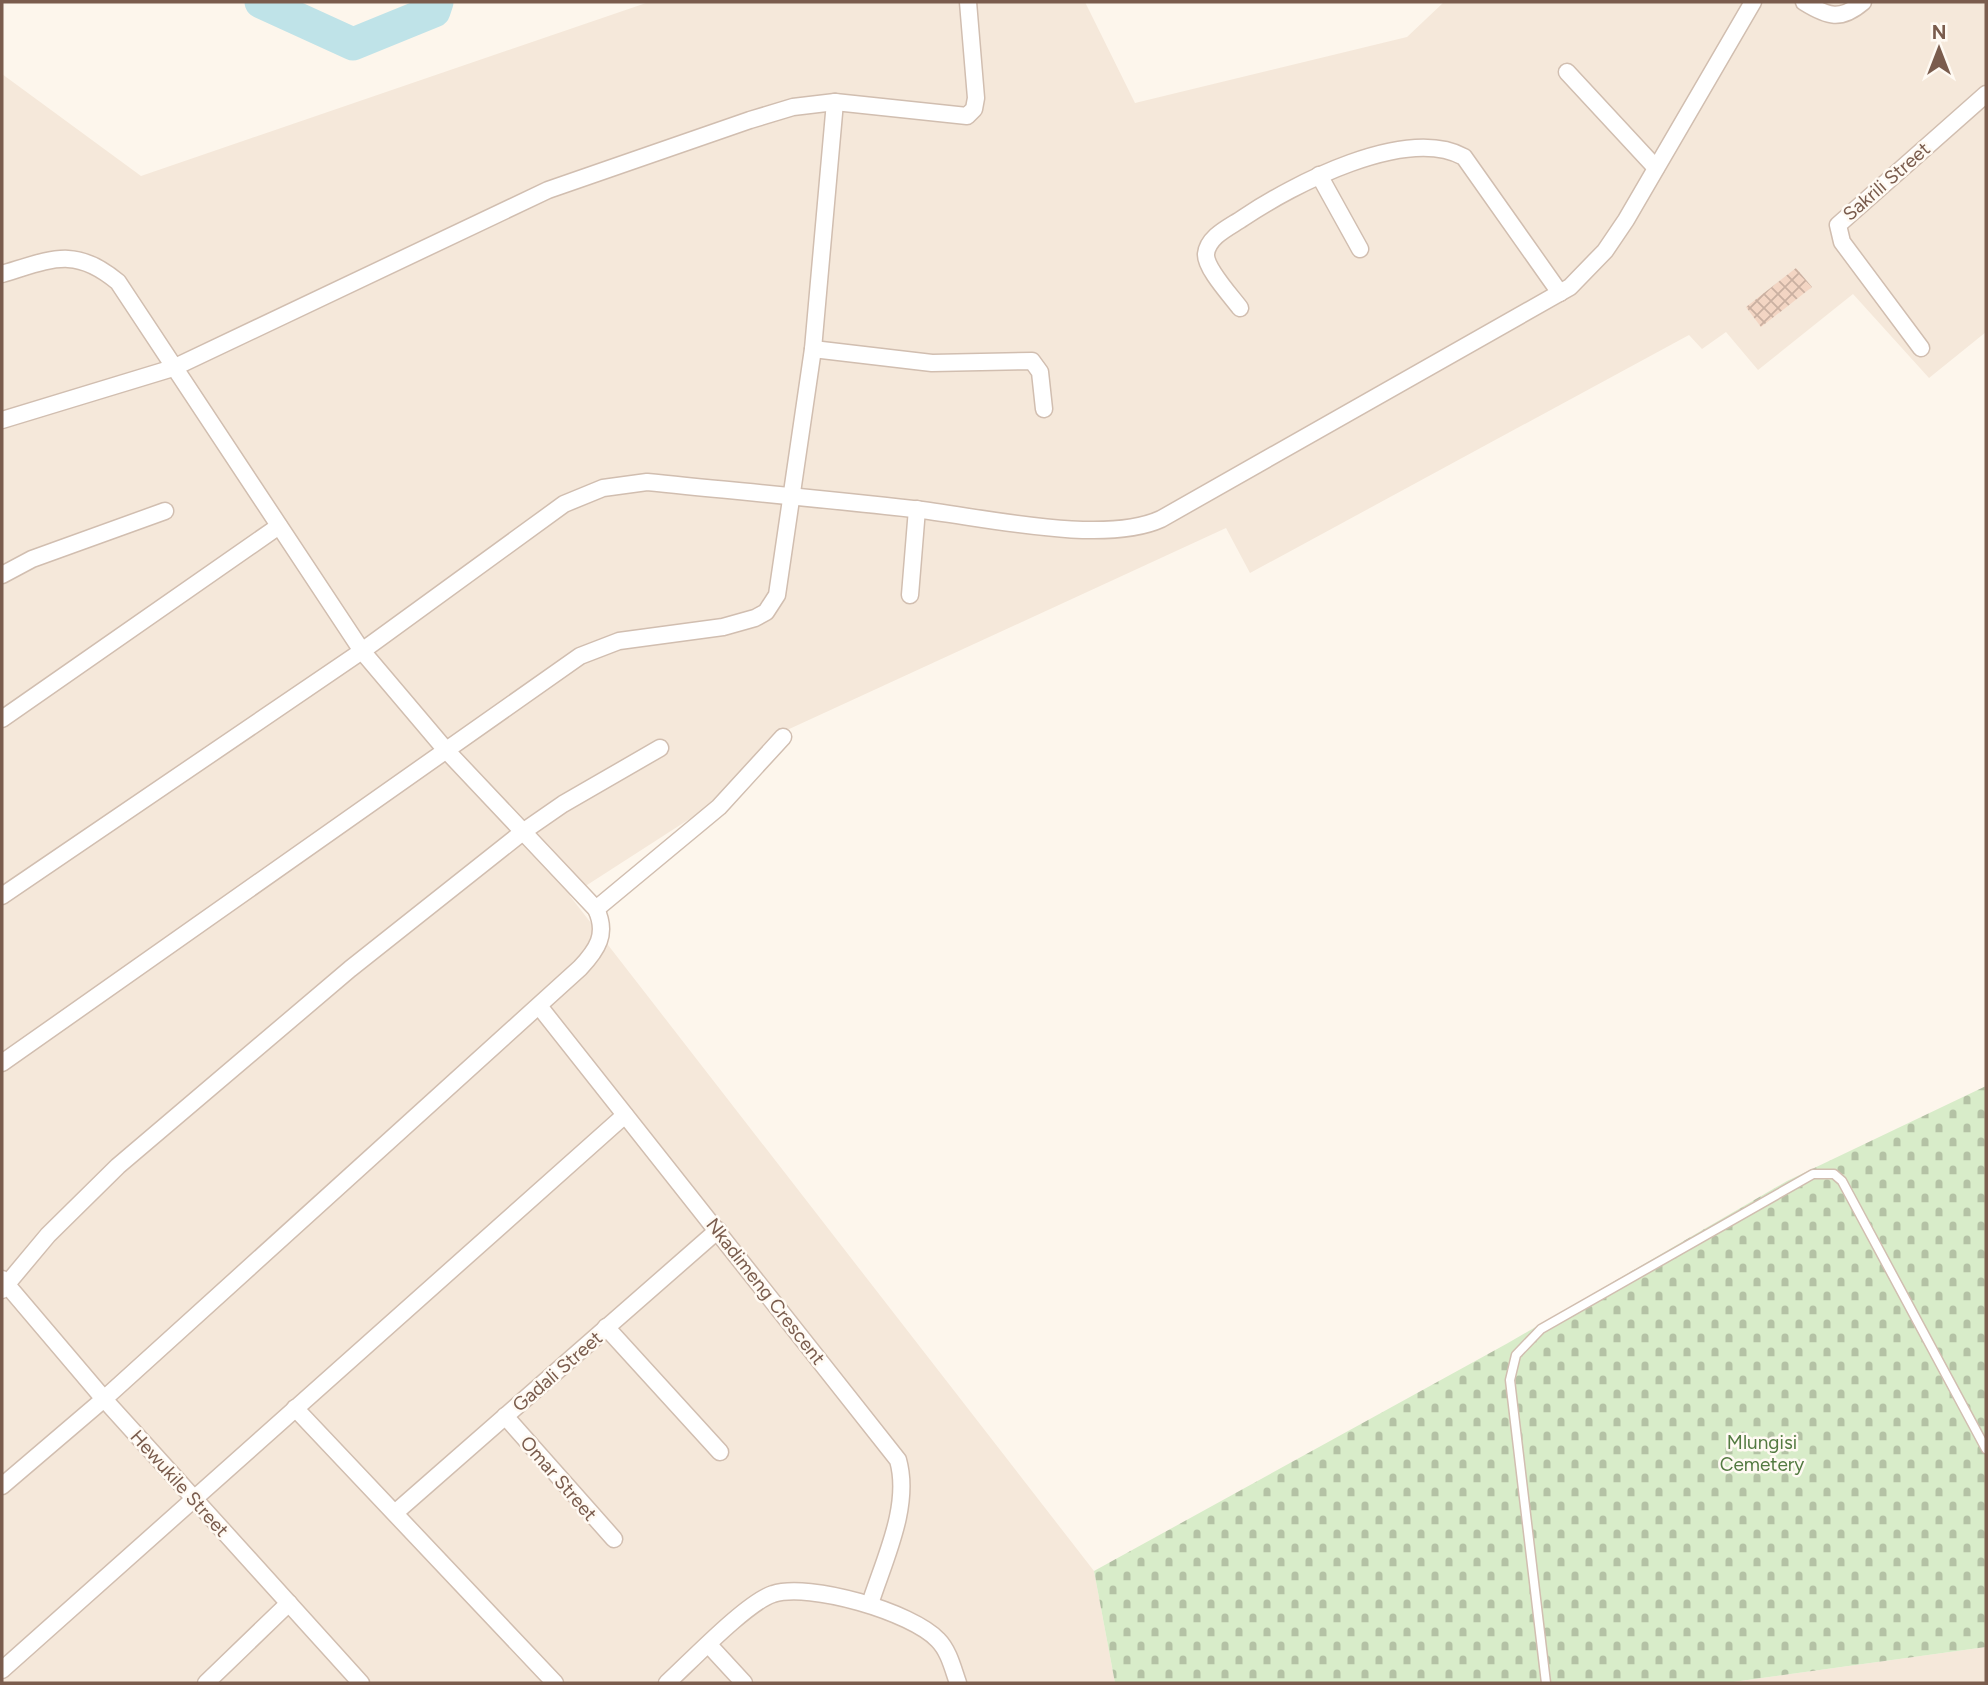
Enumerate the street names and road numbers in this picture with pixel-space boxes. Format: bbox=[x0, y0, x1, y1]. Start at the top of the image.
street label: Sakrili Street bbox=[1838, 137, 1935, 225]
street label: Nkadimeng Crescent bbox=[701, 1213, 830, 1369]
street label: Gadali Street bbox=[508, 1326, 607, 1417]
street label: Hewukile Street bbox=[126, 1425, 234, 1542]
street label: Omar Street bbox=[516, 1431, 602, 1525]

